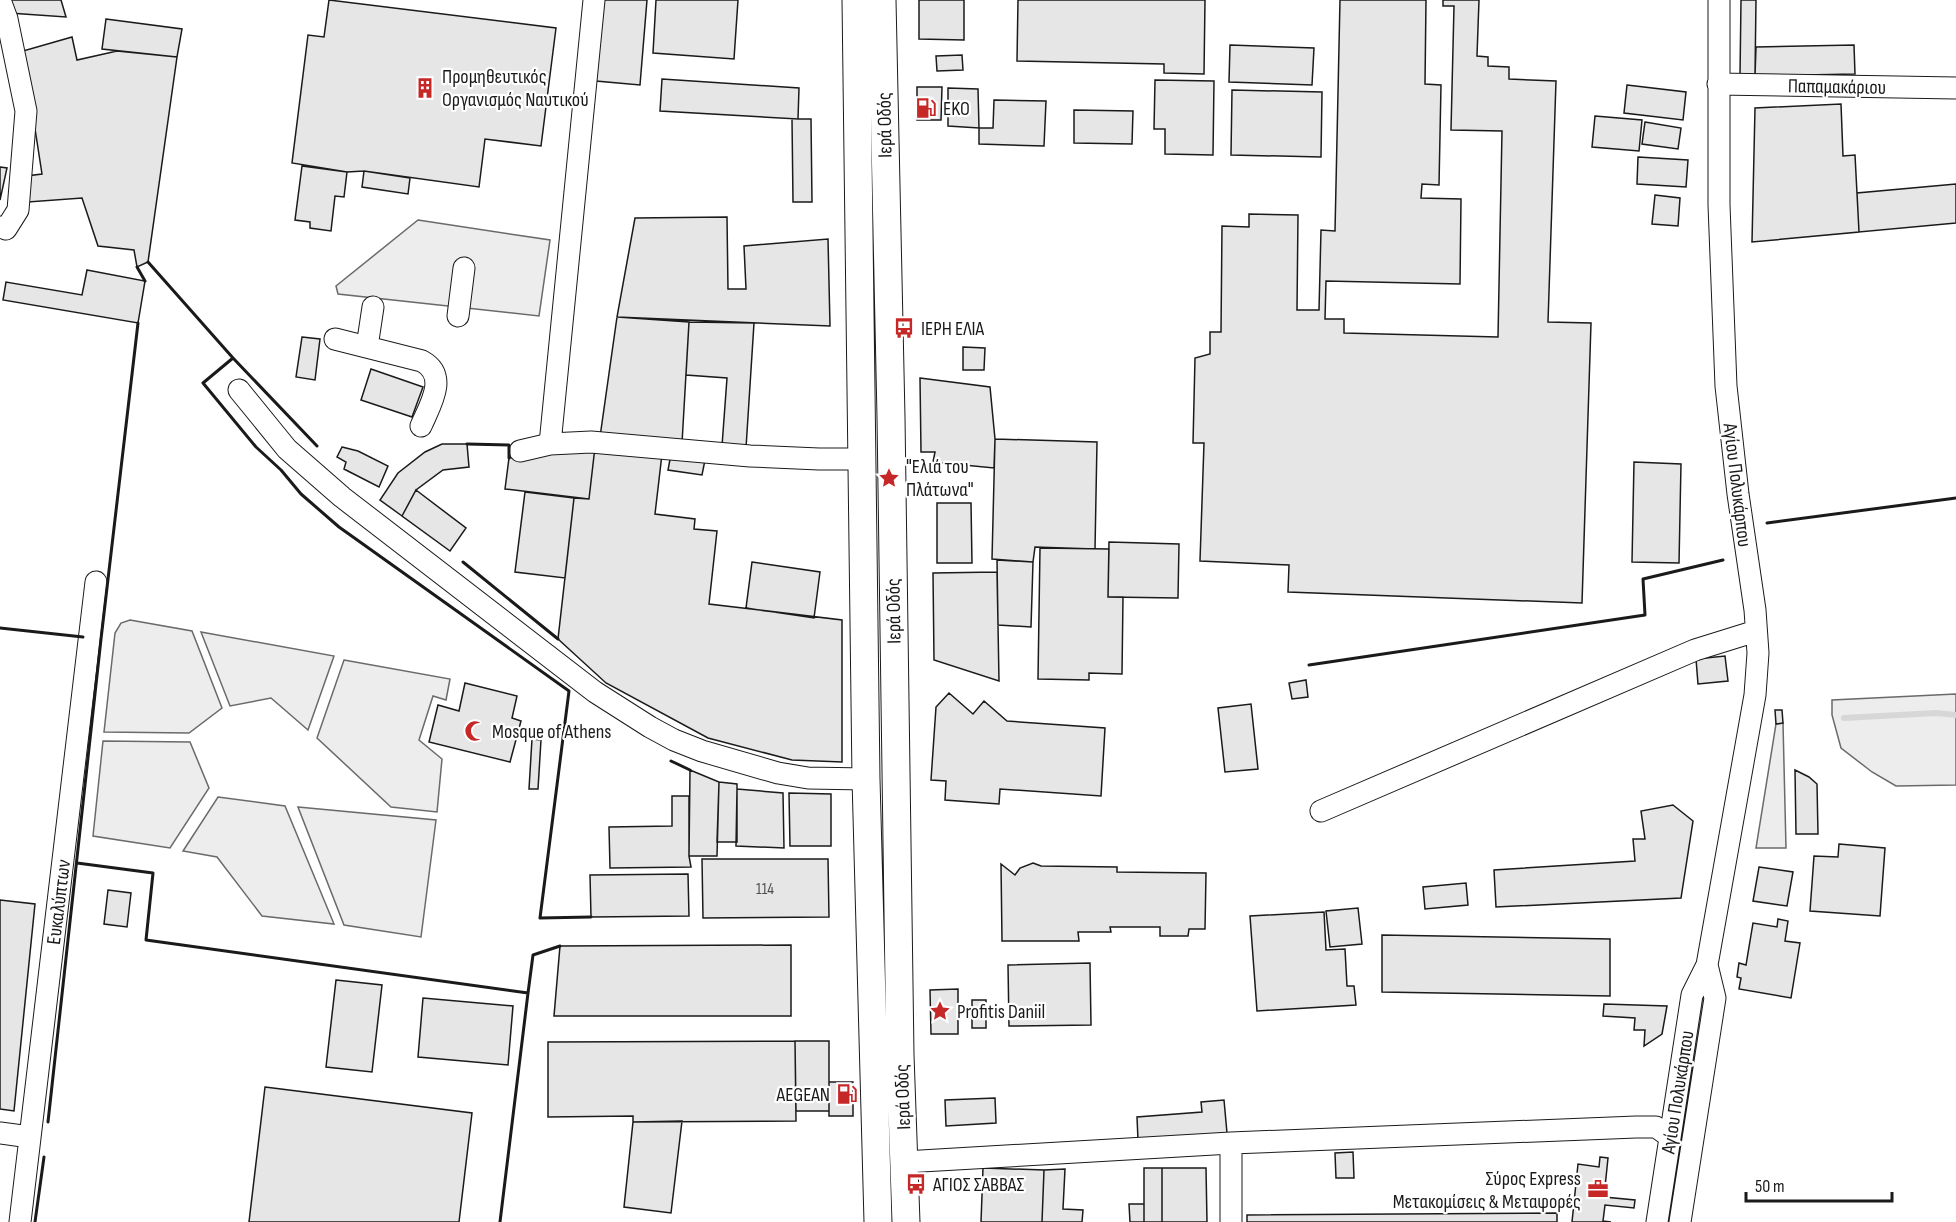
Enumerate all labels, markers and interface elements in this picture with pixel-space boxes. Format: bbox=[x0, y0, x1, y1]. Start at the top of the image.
place label: Προμηθευτικός Οργανισμός Ναυτικού bbox=[442, 65, 589, 112]
street label: Παπαμακάριου bbox=[1788, 74, 1886, 100]
building icon: Προμηθευτικός Οργανισμός Ναυτικού bbox=[413, 76, 437, 100]
street label: Ιερά Οδός bbox=[872, 92, 898, 158]
fuel station icon: EKO bbox=[914, 96, 938, 120]
place label: EKO bbox=[943, 97, 970, 121]
bus stop icon: ΙΕΡΗ ΕΛΙΑ bbox=[892, 316, 916, 340]
place label: ΙΕΡΗ ΕΛΙΑ bbox=[921, 317, 985, 341]
street label: Αγίου Πολυκάρπου bbox=[1717, 421, 1757, 548]
place label: "Ελιά του Πλάτωνα" bbox=[906, 455, 973, 502]
place icon: "Ελιά του Πλάτωνα" bbox=[877, 466, 901, 490]
street label: Ιερά Οδός bbox=[881, 578, 907, 644]
mosque icon: Mosque of Athens bbox=[463, 719, 487, 743]
place label: Mosque of Athens bbox=[492, 720, 612, 744]
street label: Ευκαλύπτων bbox=[42, 858, 76, 946]
house number: 114 bbox=[756, 880, 774, 899]
place icon: Profitis Daniil bbox=[928, 999, 952, 1023]
place label: Profitis Daniil bbox=[957, 1000, 1045, 1024]
street label: Αγίου Πολυκάρπου bbox=[1656, 1029, 1700, 1156]
street label: Ιερά Οδός bbox=[890, 1064, 916, 1130]
fuel station icon: AEGEAN bbox=[835, 1082, 859, 1106]
place label: AEGEAN bbox=[776, 1083, 830, 1107]
scale bar bbox=[1746, 1165, 1892, 1203]
place label: Σύρος Express Μετακομίσεις & Μεταφορές bbox=[1393, 1167, 1581, 1214]
bus stop icon: ΑΓΙΟΣ ΣΑΒΒΑΣ bbox=[904, 1172, 928, 1196]
place label: ΑΓΙΟΣ ΣΑΒΒΑΣ bbox=[932, 1173, 1024, 1197]
text: 50 m bbox=[1755, 1176, 1785, 1197]
office icon: Σύρος Express Μετακομίσεις & Μεταφορές bbox=[1586, 1177, 1610, 1201]

